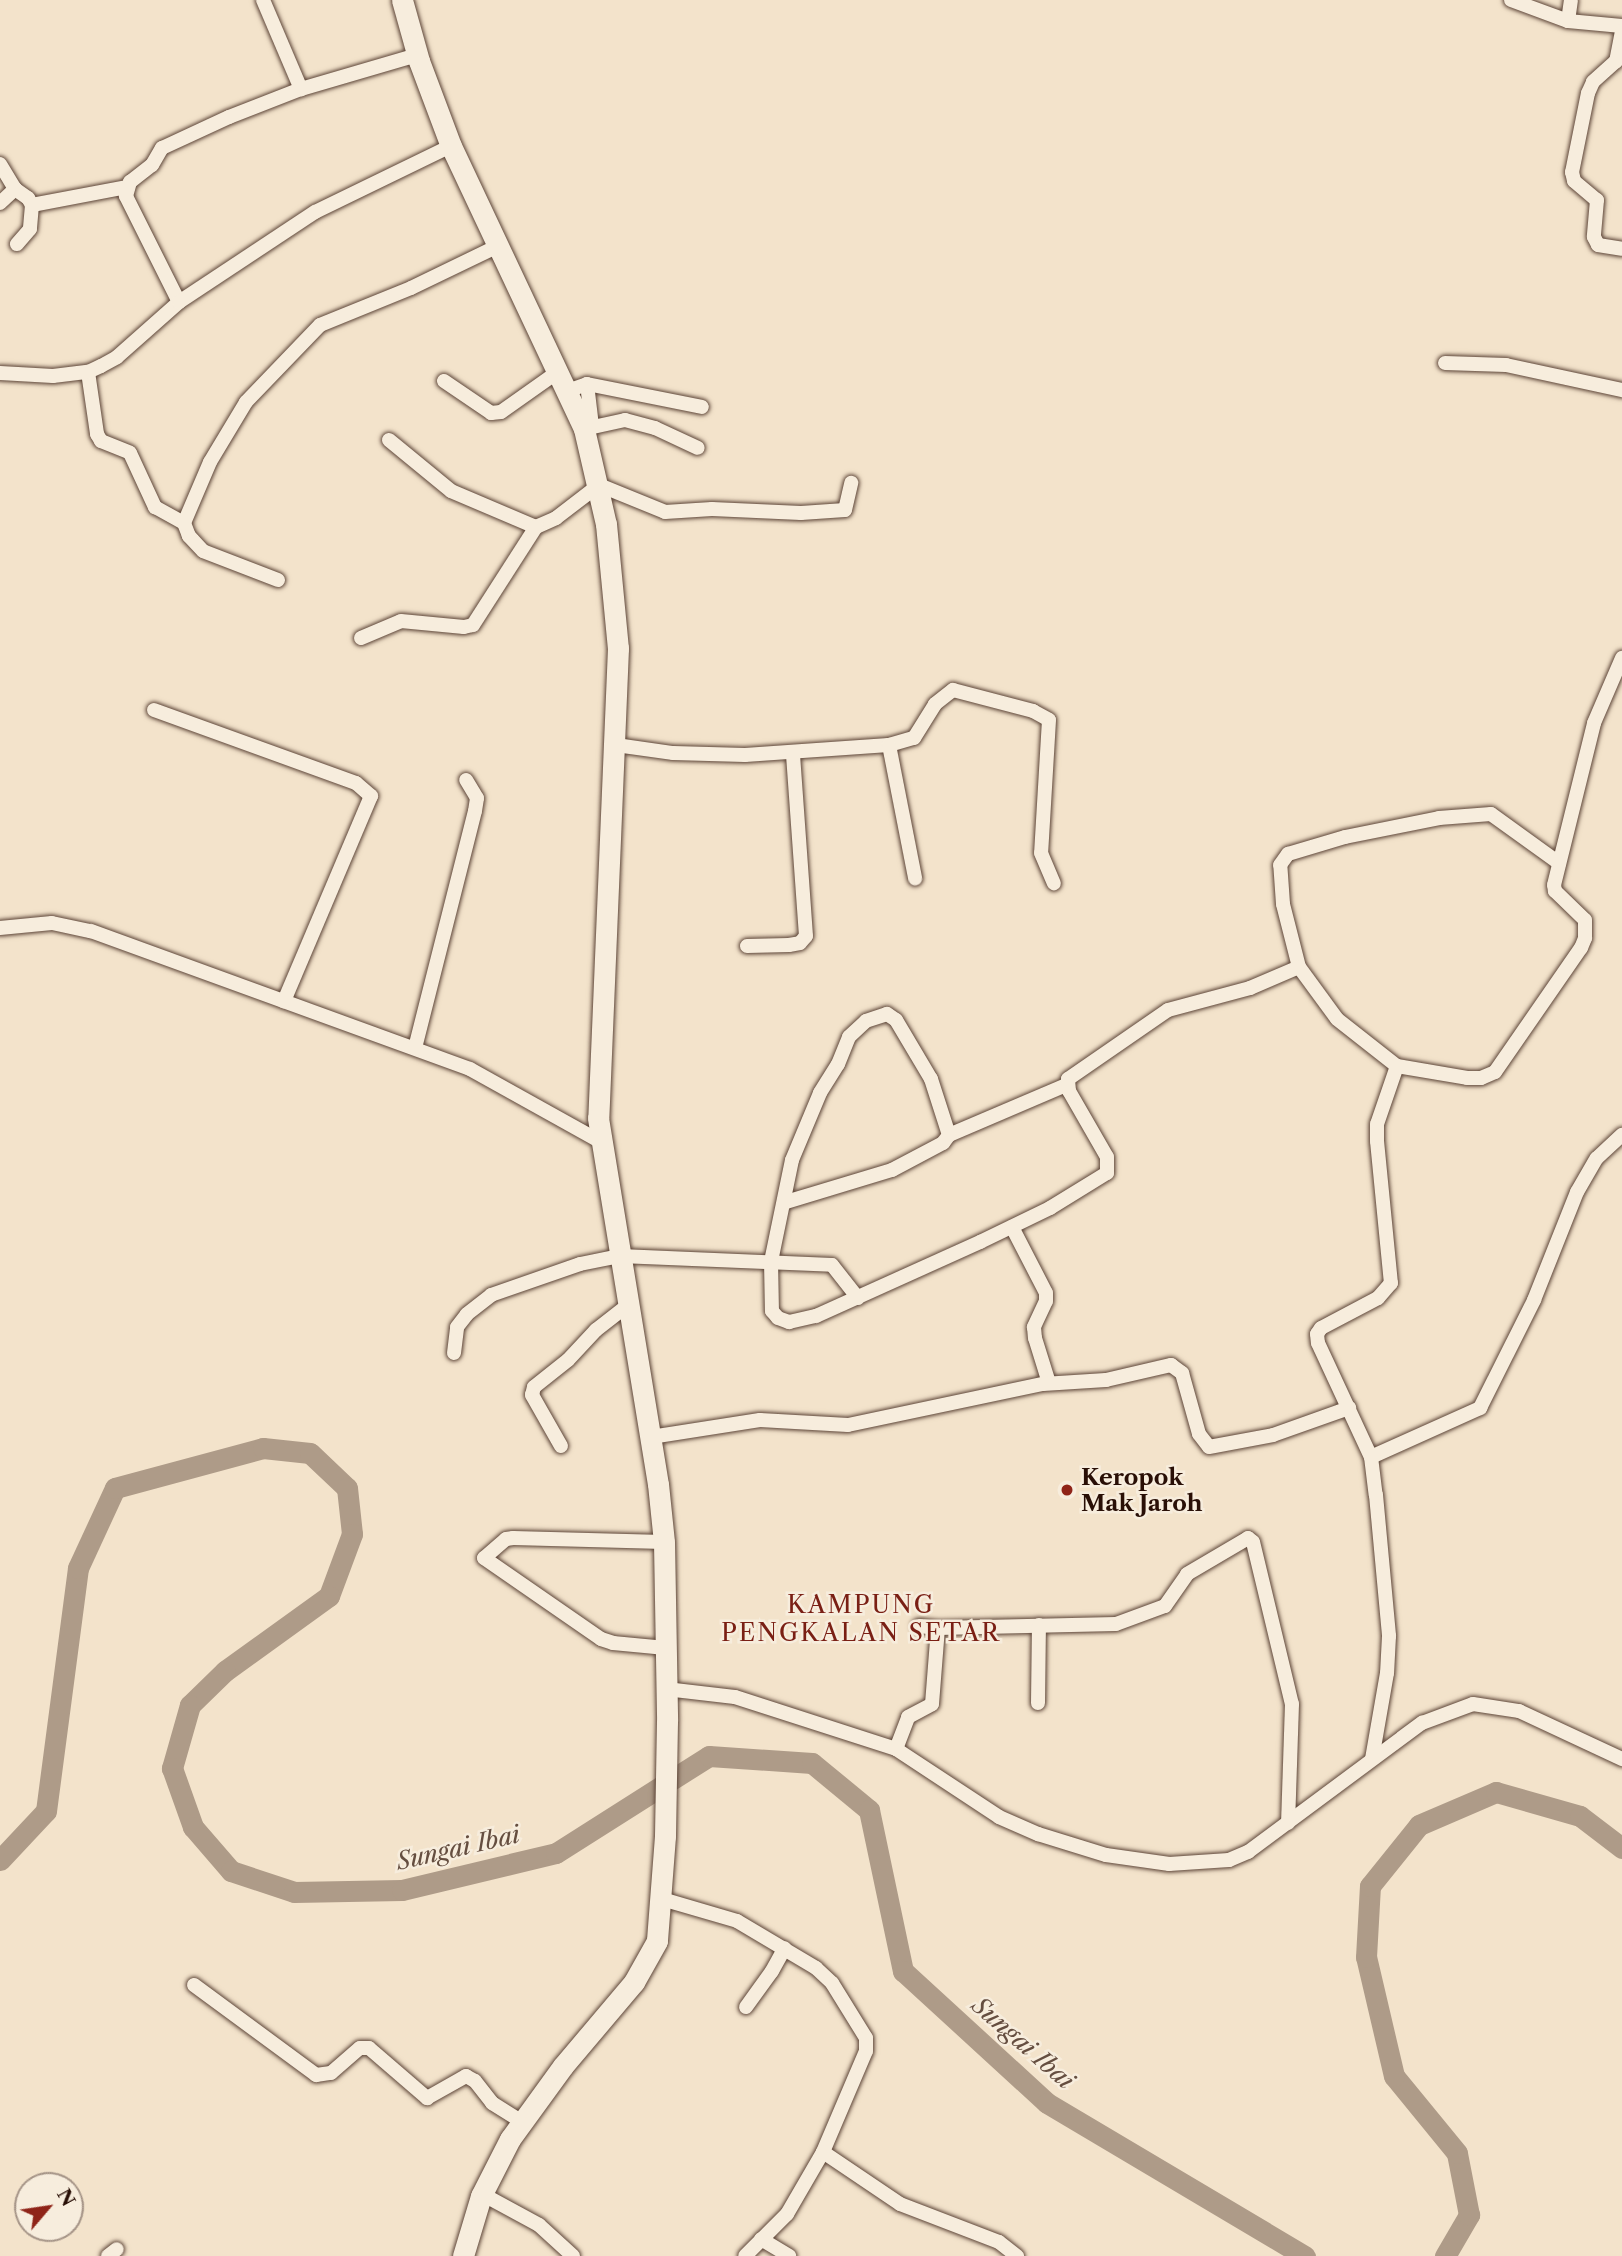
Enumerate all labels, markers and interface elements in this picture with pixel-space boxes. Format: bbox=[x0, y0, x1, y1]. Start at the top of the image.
place label: Keropok Mak Jaroh bbox=[1081, 1463, 1203, 1517]
marker: Keropok Mak Jaroh bbox=[1059, 1482, 1075, 1498]
district label: KAMPUNG PENGKALAN SETAR bbox=[723, 1591, 999, 1647]
water label: Sungai Ibai bbox=[394, 1820, 522, 1876]
water label: Sungai Ibai bbox=[966, 1991, 1080, 2095]
north arrow bbox=[14, 2172, 84, 2242]
text: N bbox=[52, 2185, 80, 2210]

